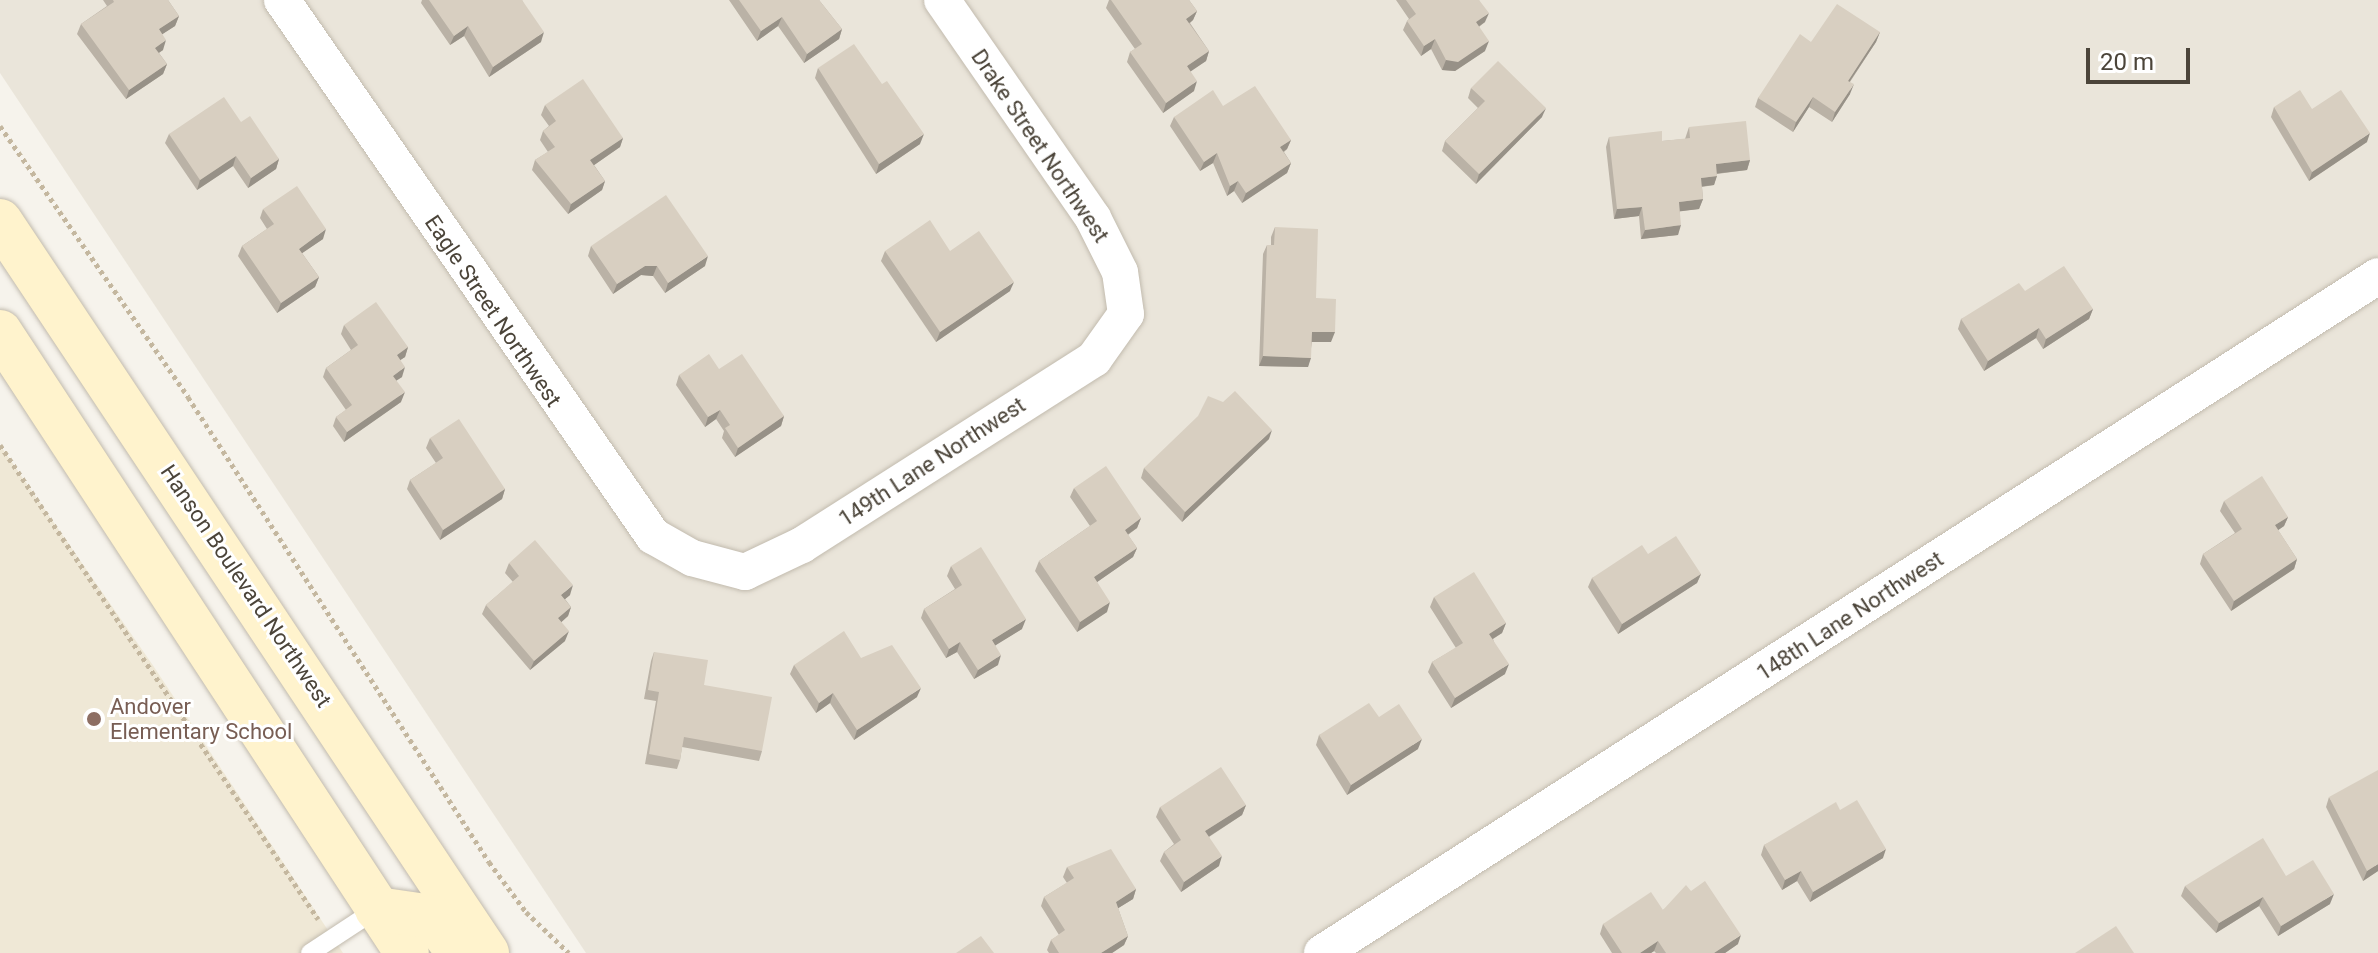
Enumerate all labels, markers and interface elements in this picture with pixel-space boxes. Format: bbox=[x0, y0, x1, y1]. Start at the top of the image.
scale bar bbox=[2090, 32, 2194, 82]
street label: Drake Street Northwest bbox=[966, 44, 1114, 248]
text: 20 m bbox=[2100, 48, 2154, 76]
street label: Eagle Street Northwest bbox=[419, 210, 567, 412]
street label: 149th Lane Northwest bbox=[834, 392, 1030, 532]
street label: Hanson Boulevard Northwest bbox=[155, 460, 337, 712]
street label: 148th Lane Northwest bbox=[1752, 546, 1948, 686]
place label: Andover Elementary School bbox=[110, 693, 292, 744]
marker: Andover Elementary School bbox=[85, 710, 103, 728]

